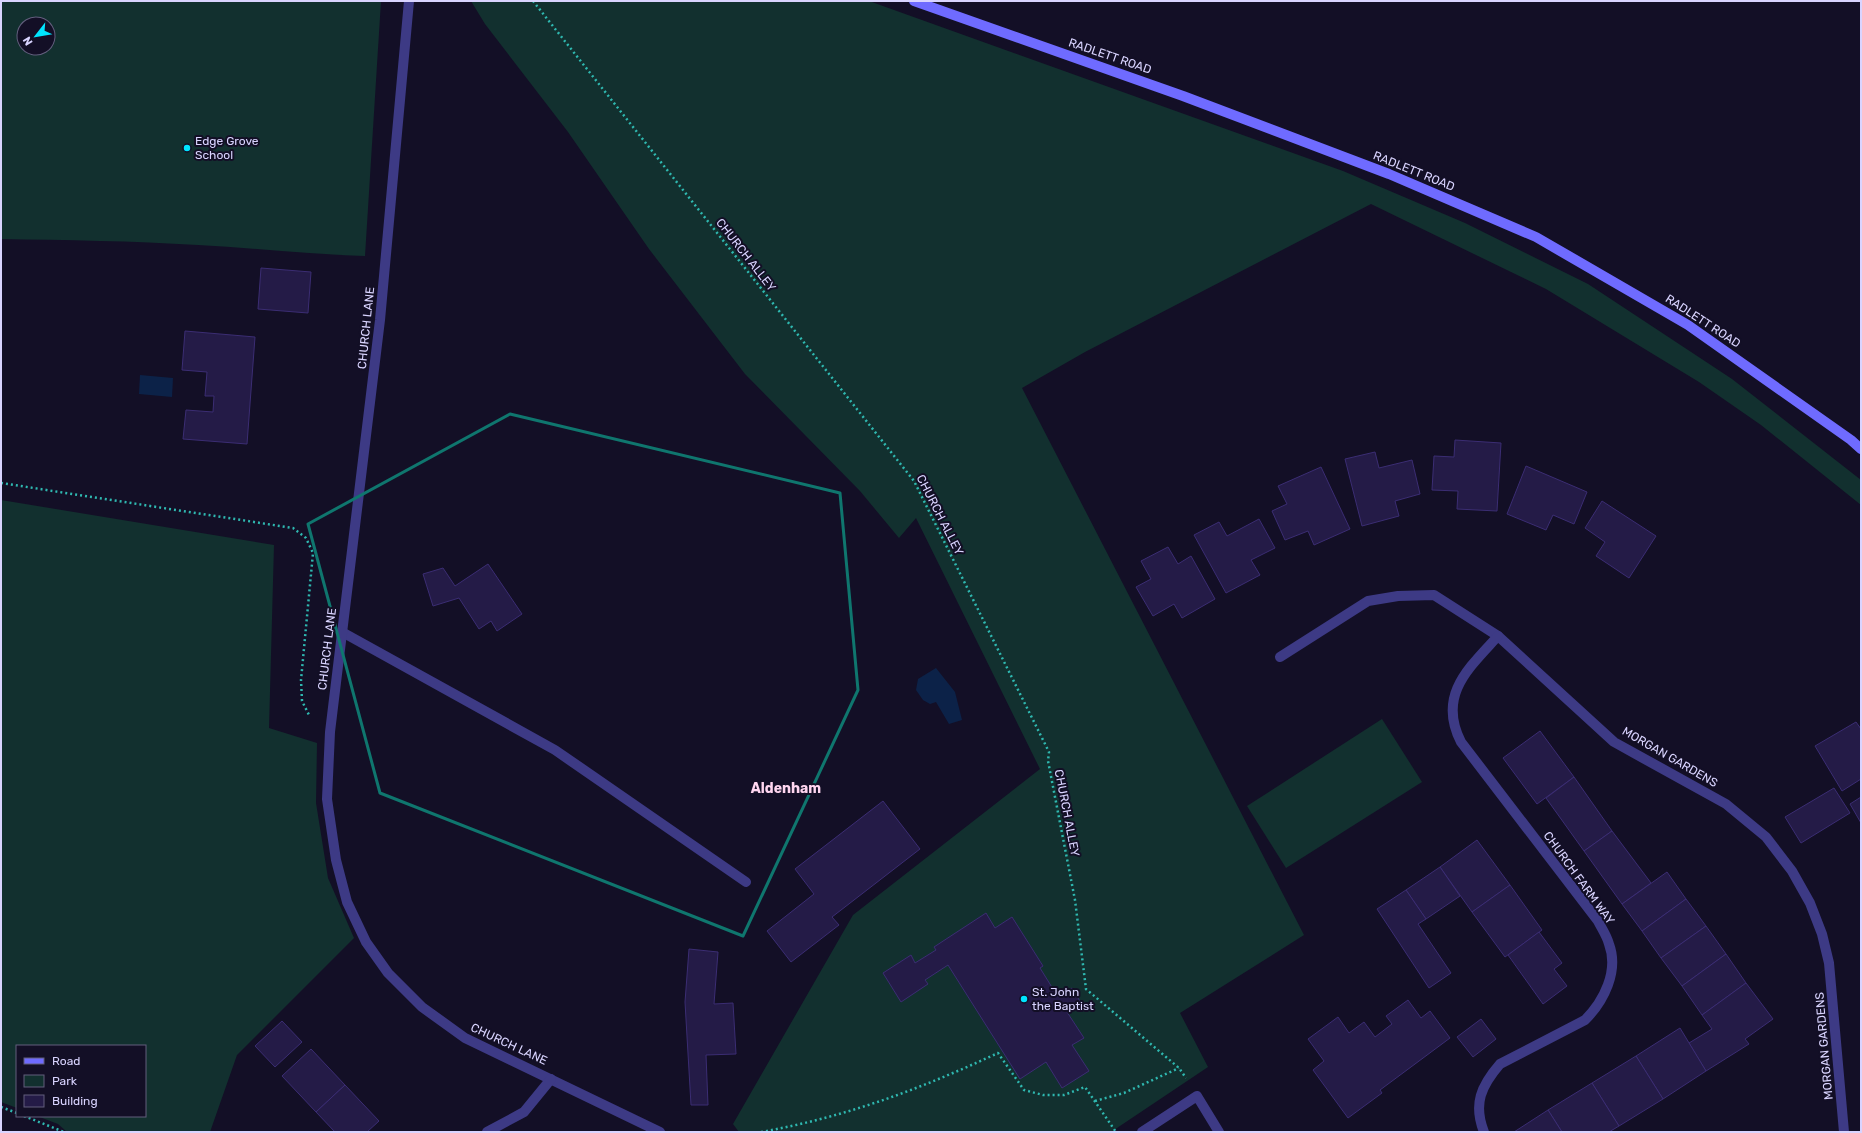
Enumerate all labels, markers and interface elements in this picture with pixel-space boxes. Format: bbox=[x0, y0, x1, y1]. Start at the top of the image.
north arrow bbox=[16, 16, 56, 56]
text: N bbox=[20, 34, 35, 48]
street label: RADLETT ROAD bbox=[1067, 35, 1153, 77]
place label: Edge Grove School bbox=[195, 134, 259, 162]
marker: Edge Grove School bbox=[182, 143, 192, 153]
street label: RADLETT ROAD bbox=[1371, 148, 1457, 194]
street label: CHURCH ALLEY bbox=[713, 216, 779, 294]
street label: CHURCH LANE bbox=[355, 286, 377, 370]
street label: RADLETT ROAD bbox=[1663, 291, 1743, 351]
street label: CHURCH ALLEY bbox=[914, 472, 966, 558]
street label: CHURCH LANE bbox=[315, 607, 339, 691]
street label: MORGAN GARDENS bbox=[1620, 724, 1720, 790]
street label: CHURCH ALLEY bbox=[1052, 768, 1082, 858]
district label: Aldenham bbox=[751, 780, 821, 797]
street label: CHURCH FARM WAY bbox=[1541, 829, 1617, 927]
place label: St. John the Baptist bbox=[1032, 985, 1094, 1013]
street label: MORGAN GARDENS bbox=[1812, 992, 1836, 1100]
marker: St. John the Baptist bbox=[1019, 994, 1029, 1004]
street label: CHURCH LANE bbox=[469, 1020, 549, 1068]
legend bbox=[16, 1045, 146, 1117]
text: Road bbox=[52, 1054, 80, 1068]
text: Park bbox=[52, 1074, 78, 1088]
text: Building bbox=[52, 1094, 98, 1108]

